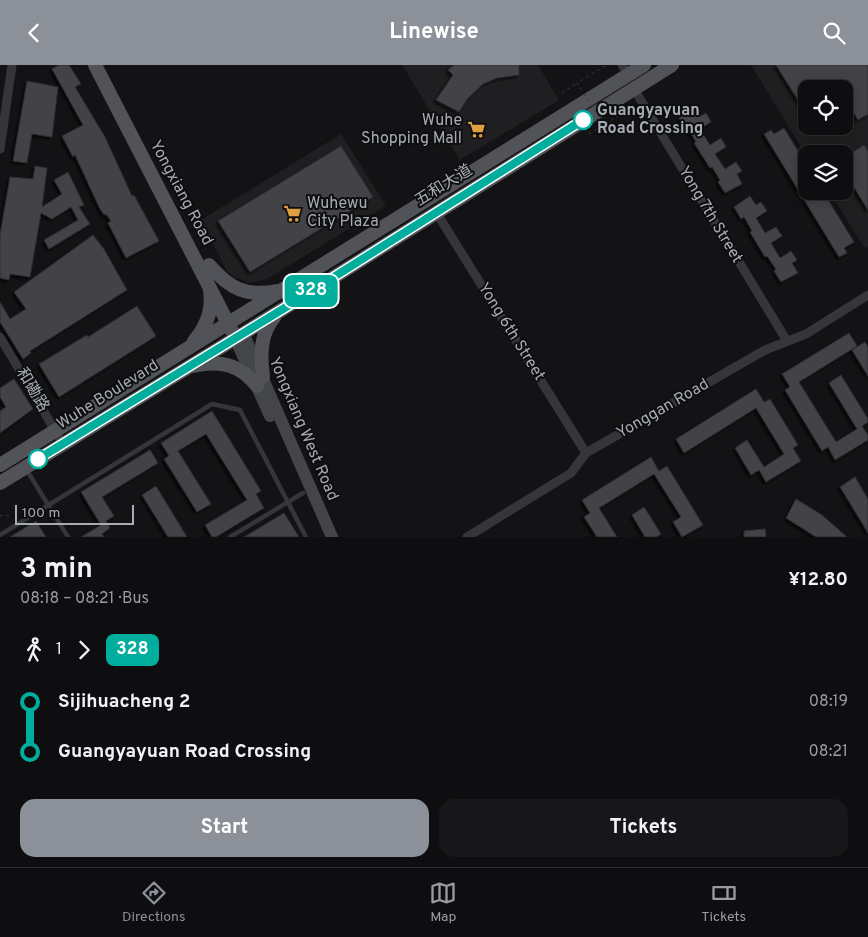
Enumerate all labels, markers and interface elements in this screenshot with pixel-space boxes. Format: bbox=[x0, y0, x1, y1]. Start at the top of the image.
icon: back bbox=[20, 19, 48, 47]
text: Linewise bbox=[389, 19, 479, 46]
icon: search bbox=[820, 19, 848, 47]
map controls bbox=[798, 80, 853, 200]
button: locate bbox=[798, 80, 853, 135]
place label: Guangyayuan Road Crossing bbox=[597, 101, 703, 139]
marker: Guangyayuan Road Crossing bbox=[573, 110, 593, 130]
place label: Wuhe Shopping Mall bbox=[361, 111, 462, 149]
supermarket icon: Wuhe Shopping Mall bbox=[466, 120, 486, 140]
street label: Yongxiang Road bbox=[145, 137, 217, 249]
button: layers bbox=[798, 145, 853, 200]
street label: 五和大道 bbox=[412, 161, 476, 211]
street label: Yong 7th Street bbox=[673, 163, 747, 267]
place label: Wuhewu City Plaza bbox=[307, 194, 379, 232]
supermarket icon: Wuhewu City Plaza bbox=[283, 203, 303, 223]
line badge: 328 bbox=[282, 275, 340, 307]
text: 328 bbox=[295, 279, 327, 302]
street label: Yong 6th Street bbox=[473, 279, 549, 385]
street label: Yongxiang West Road bbox=[264, 354, 342, 504]
street label: Wuhe Boulevard bbox=[53, 356, 163, 434]
street label: 和磡路 bbox=[11, 364, 53, 416]
street label: Yonggan Road bbox=[613, 375, 713, 443]
unlabelled marker bbox=[28, 449, 48, 469]
scale bar bbox=[15, 502, 134, 525]
text: 100 m bbox=[22, 505, 60, 522]
text: 3 min bbox=[20, 552, 93, 588]
text: ¥12.80 bbox=[788, 568, 848, 592]
text: 08:18 – 08:21 · Bus bbox=[20, 589, 149, 609]
icon: walk bbox=[20, 636, 48, 664]
icon: forward bbox=[70, 636, 98, 664]
text: 328 bbox=[116, 638, 149, 661]
text: 1 bbox=[56, 640, 62, 660]
text: Sijihuacheng 2 bbox=[58, 690, 191, 714]
text: 08:19 bbox=[809, 692, 848, 712]
text: Guangyayuan Road Crossing bbox=[58, 740, 311, 764]
text: 08:21 bbox=[809, 742, 848, 762]
button: Start bbox=[20, 799, 429, 857]
button: Tickets bbox=[439, 799, 848, 857]
tab: Directions bbox=[122, 879, 186, 926]
tab: Map bbox=[429, 879, 457, 926]
tab: Tickets bbox=[701, 879, 746, 926]

